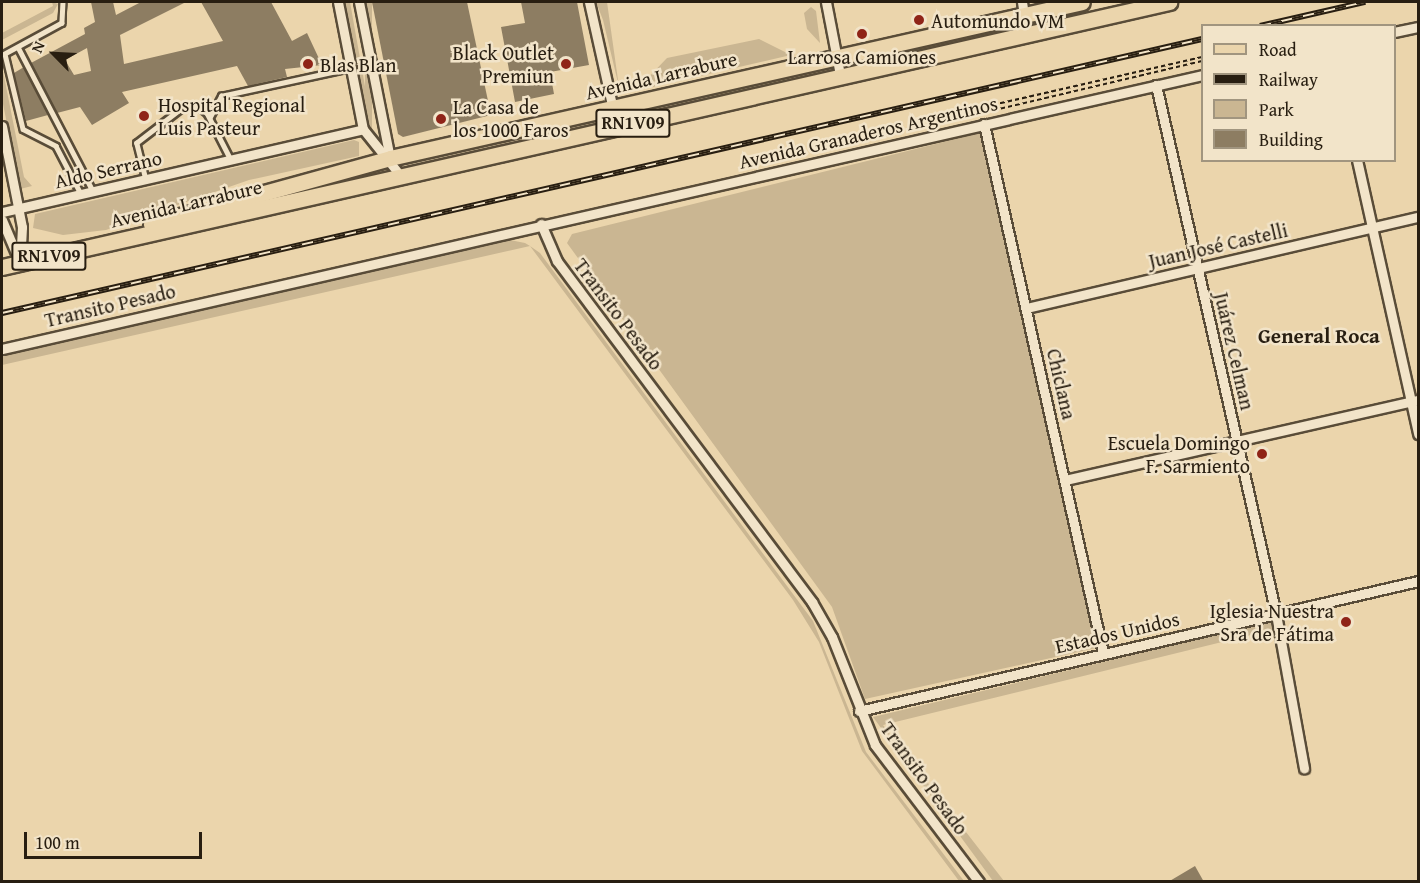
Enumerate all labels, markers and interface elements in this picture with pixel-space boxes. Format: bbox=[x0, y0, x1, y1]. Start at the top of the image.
place label: Automundo VM bbox=[931, 8, 1064, 32]
marker: Automundo VM bbox=[912, 13, 926, 27]
north arrow bbox=[24, 24, 84, 84]
legend bbox=[1201, 24, 1396, 162]
marker: Larrosa Camiones bbox=[855, 27, 869, 41]
text: Road bbox=[1259, 36, 1297, 63]
text: N bbox=[24, 37, 51, 56]
place label: Black Outlet Premiun bbox=[452, 40, 554, 87]
place label: Larrosa Camiones bbox=[788, 44, 936, 68]
street label: Avenida Larrabure bbox=[583, 46, 739, 104]
place label: Blas Blan bbox=[320, 52, 396, 76]
marker: Blas Blan bbox=[301, 57, 315, 71]
marker: Black Outlet Premiun bbox=[559, 57, 573, 71]
text: Railway bbox=[1259, 66, 1318, 93]
street label: Avenida Granaderos Argentinos bbox=[736, 91, 1000, 173]
place label: Hospital Regional Luis Pasteur bbox=[158, 92, 305, 139]
place label: La Casa de los 1000 Faros bbox=[453, 95, 569, 142]
text: Park bbox=[1259, 96, 1294, 123]
marker: Hospital Regional Luis Pasteur bbox=[135, 107, 153, 125]
road number: RN1V09 bbox=[594, 108, 672, 138]
marker: La Casa de los 1000 Faros bbox=[434, 112, 448, 126]
text: Building bbox=[1259, 126, 1323, 153]
street label: Aldo Serrano bbox=[52, 145, 164, 193]
street label: Avenida Larrabure bbox=[108, 174, 264, 232]
street label: Juan José Castelli bbox=[1146, 217, 1290, 273]
road number: RN1V09 bbox=[10, 241, 88, 271]
street label: Transito Pesado bbox=[569, 253, 669, 375]
street label: Transito Pesado bbox=[42, 278, 178, 332]
street label: Juárez Celman bbox=[1210, 290, 1260, 412]
district label: General Roca bbox=[1258, 323, 1380, 349]
street label: Chiclana bbox=[1042, 346, 1082, 422]
place label: Escuela Domingo F. Sarmiento bbox=[1108, 430, 1250, 477]
marker: Escuela Domingo F. Sarmiento bbox=[1255, 447, 1269, 461]
place label: Iglesia Nuestra Sra de Fátima bbox=[1210, 598, 1334, 645]
street label: Estados Unidos bbox=[1053, 606, 1181, 658]
marker: Iglesia Nuestra Sra de Fátima bbox=[1339, 615, 1353, 629]
street label: Transito Pesado bbox=[876, 717, 974, 839]
scale bar bbox=[27, 820, 206, 858]
text: 100 m bbox=[35, 829, 80, 856]

